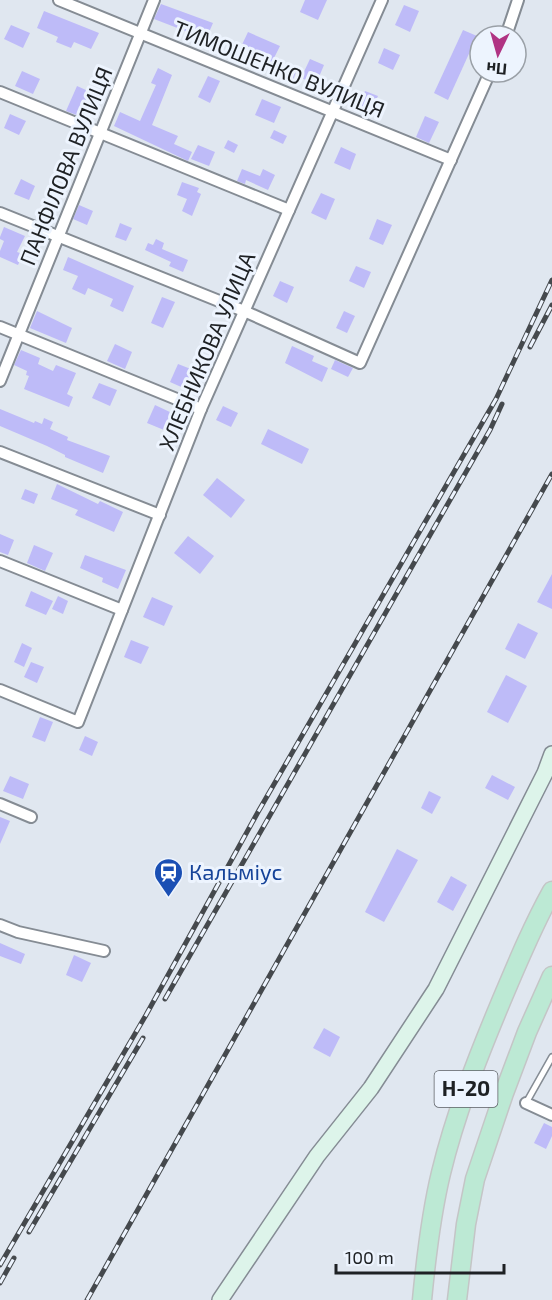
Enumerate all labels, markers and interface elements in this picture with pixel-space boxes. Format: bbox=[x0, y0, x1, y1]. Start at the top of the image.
street label: ТИМОШЕНКО ВУЛИЦЯ bbox=[170, 14, 389, 122]
north arrow bbox=[468, 24, 528, 84]
text: Пн bbox=[485, 59, 508, 80]
street label: ПАНФІЛОВА ВУЛИЦЯ bbox=[13, 63, 117, 269]
street label: ХЛЕБНИКОВА УЛИЦА bbox=[153, 247, 260, 454]
station icon: Кальміус bbox=[152, 856, 184, 898]
place label: Кальміус bbox=[189, 858, 282, 885]
road number: Н-20 bbox=[434, 1071, 498, 1107]
scale bar bbox=[336, 1237, 504, 1275]
text: 100 m bbox=[345, 1246, 394, 1268]

